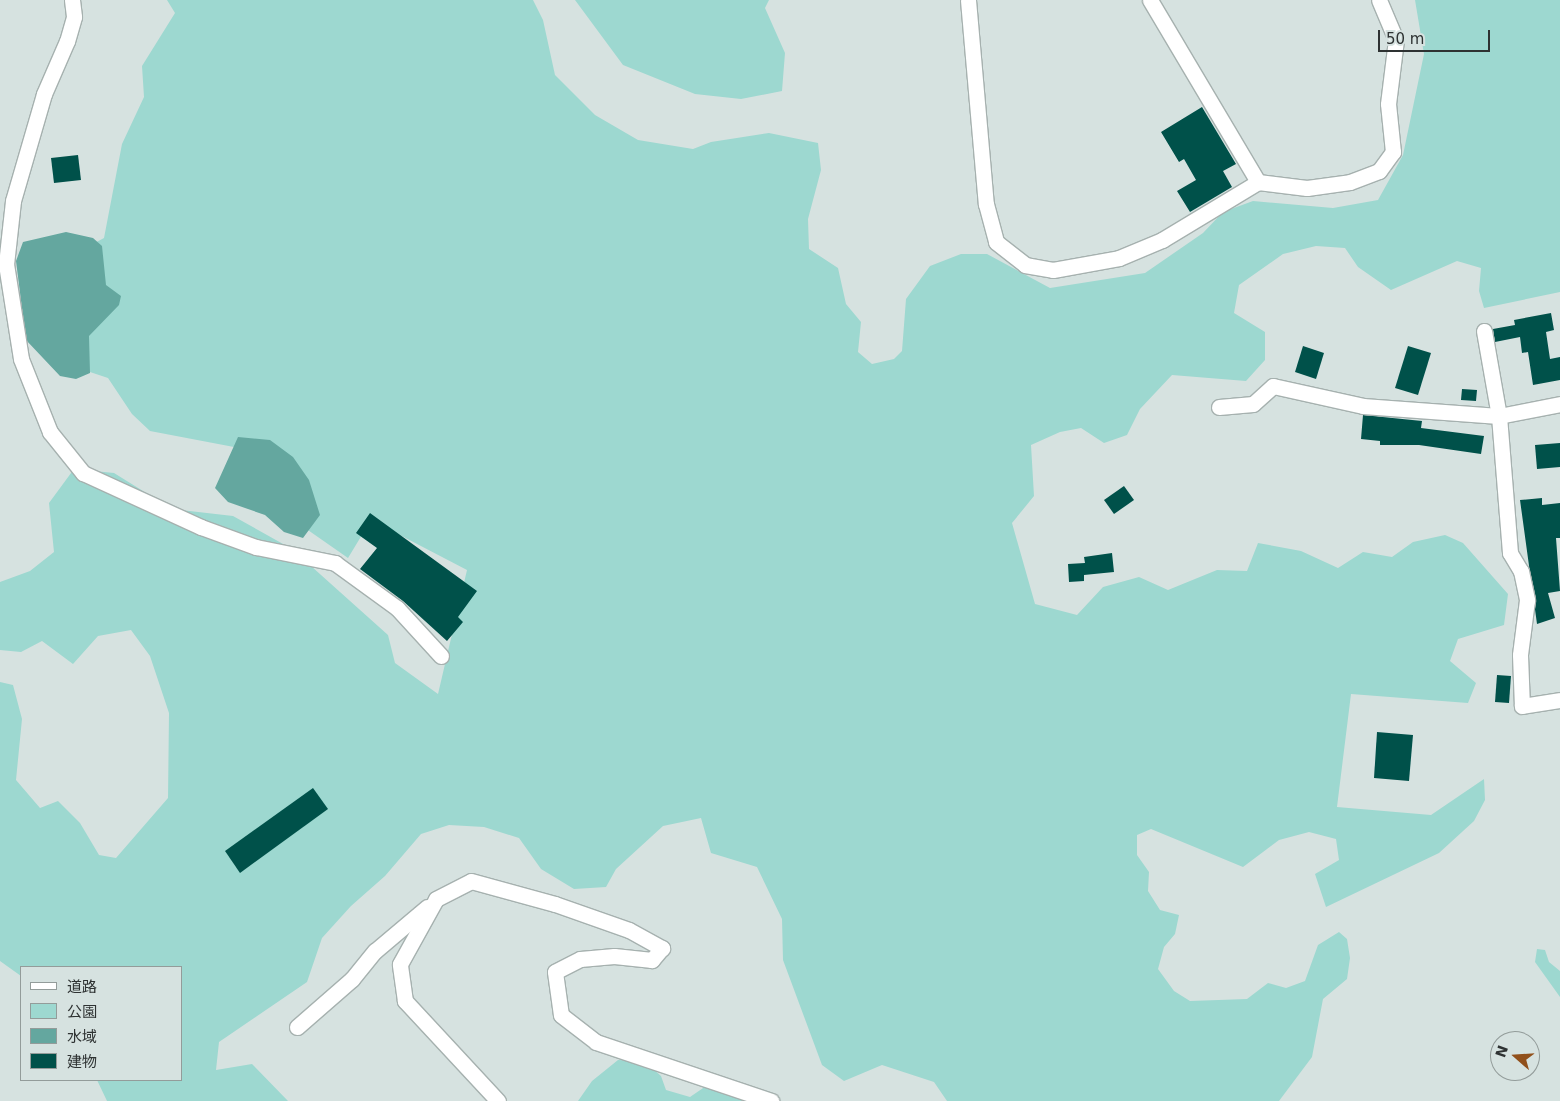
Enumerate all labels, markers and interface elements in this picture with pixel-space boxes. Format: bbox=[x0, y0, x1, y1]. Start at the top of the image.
scale bar bbox=[1380, 20, 1492, 52]
text: 50 m bbox=[1386, 30, 1424, 48]
legend bbox=[20, 966, 182, 1081]
text: 道路 bbox=[67, 978, 97, 996]
text: 公園 bbox=[67, 1003, 97, 1021]
text: 水域 bbox=[67, 1028, 97, 1046]
north arrow bbox=[1490, 1031, 1540, 1081]
text: N bbox=[1492, 1043, 1511, 1060]
text: 建物 bbox=[67, 1053, 97, 1071]

